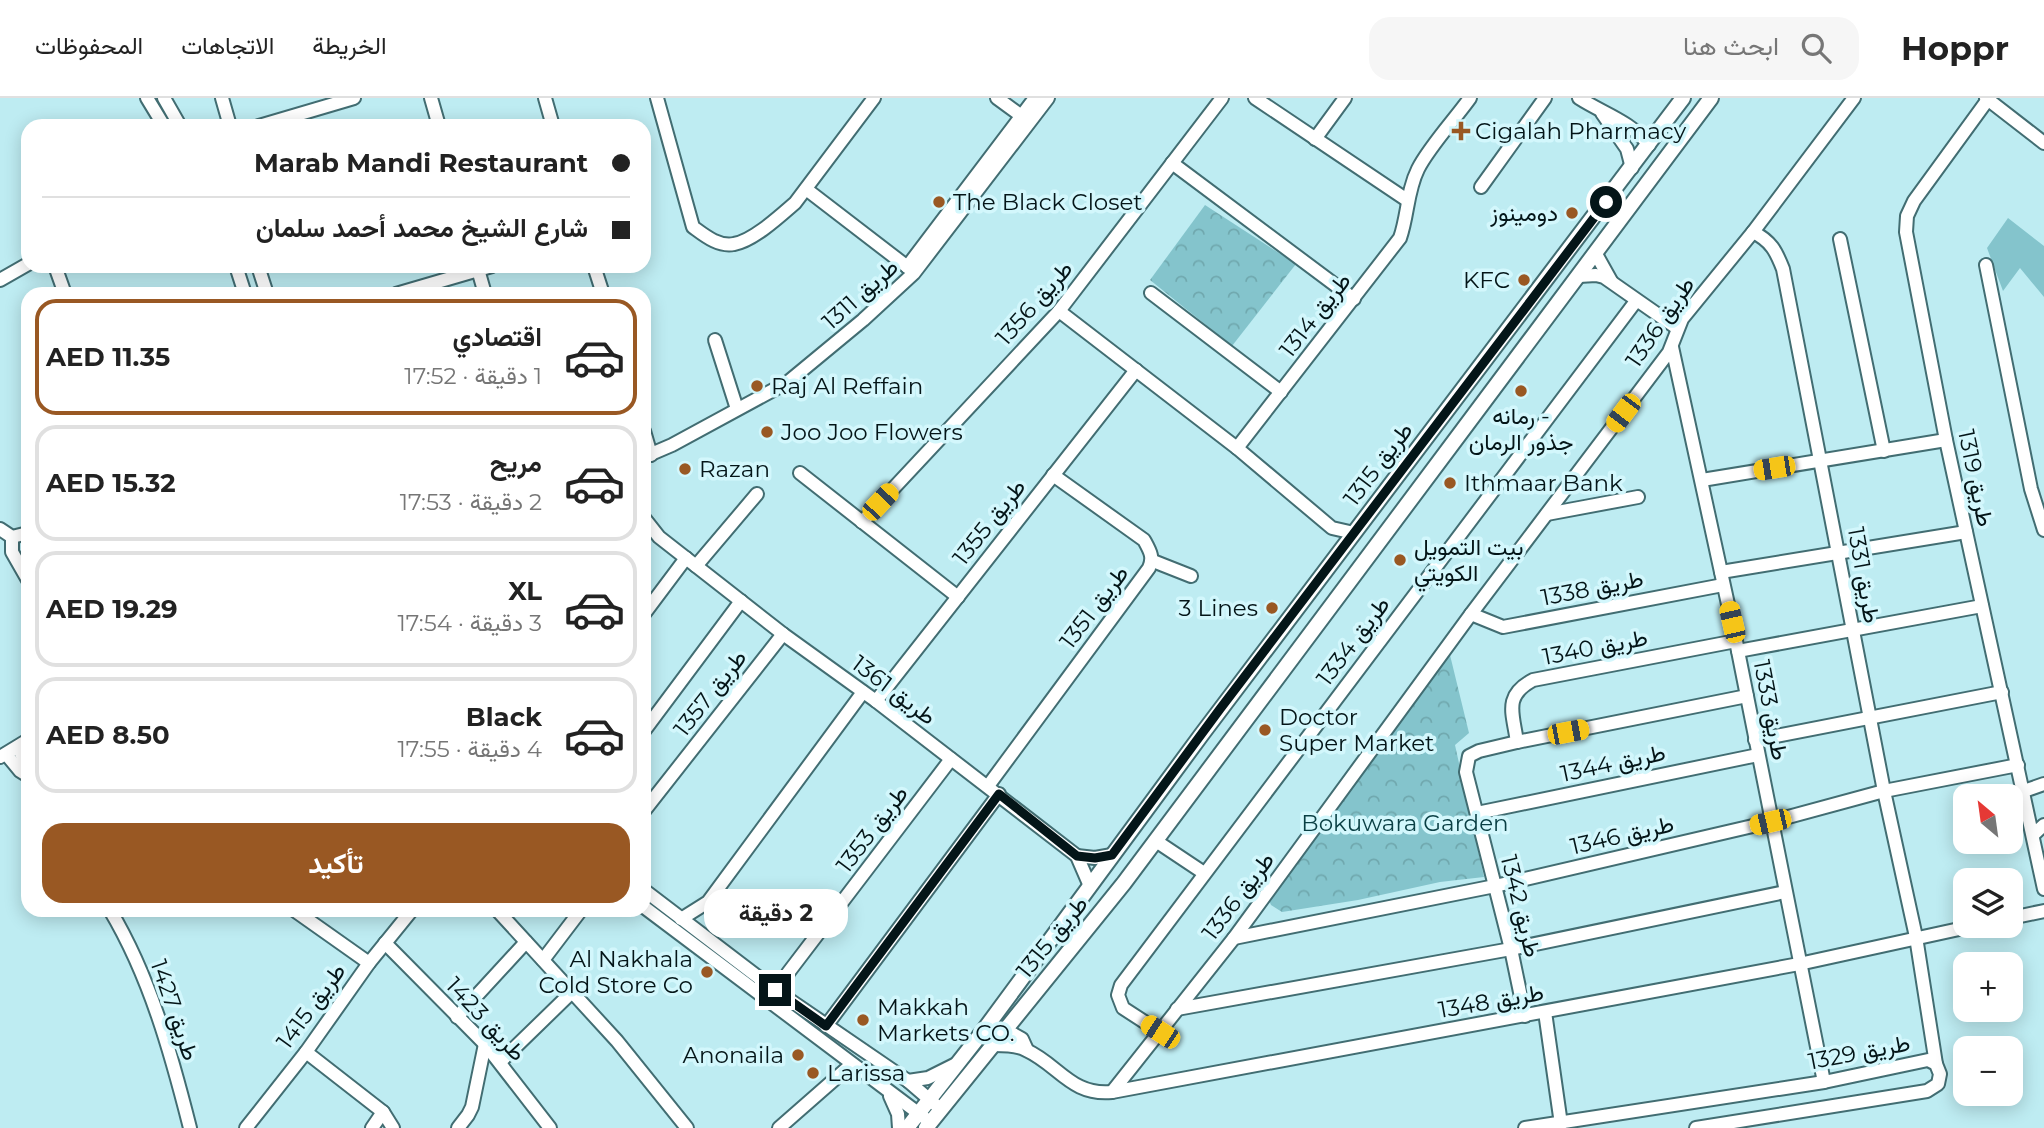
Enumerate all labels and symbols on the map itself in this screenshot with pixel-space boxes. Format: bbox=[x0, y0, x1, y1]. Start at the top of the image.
place label: Cigalah Pharmacy bbox=[1475, 117, 1687, 145]
marker: Cigalah Pharmacy bbox=[1453, 123, 1469, 139]
route start bbox=[1590, 186, 1622, 218]
place label: The Black Closet bbox=[953, 188, 1143, 216]
marker: The Black Closet bbox=[931, 194, 947, 210]
place label: دومينوز bbox=[1489, 199, 1558, 228]
marker: دومينوز bbox=[1564, 205, 1580, 221]
street label: طريق 1311 bbox=[816, 253, 904, 336]
street label: طريق 1356 bbox=[990, 255, 1079, 352]
place label: KFC bbox=[1463, 266, 1510, 294]
street label: طريق 1314 bbox=[1273, 267, 1357, 363]
marker: KFC bbox=[1516, 272, 1532, 288]
street label: طريق 1336 bbox=[1620, 272, 1701, 373]
place label: Raj Al Reffain bbox=[771, 372, 923, 400]
marker: Raj Al Reffain bbox=[749, 378, 765, 394]
marker: رمانه - جذور الرمان bbox=[1513, 383, 1529, 399]
car bbox=[1602, 390, 1645, 436]
place label: رمانه - جذور الرمان bbox=[1469, 402, 1573, 457]
street label: طريق 1315 bbox=[1338, 417, 1419, 512]
place label: Joo Joo Flowers bbox=[780, 418, 963, 446]
marker: Joo Joo Flowers bbox=[759, 424, 775, 440]
street label: طريق 1319 bbox=[1951, 427, 2000, 529]
car bbox=[1752, 454, 1797, 482]
place label: Razan bbox=[699, 455, 770, 483]
marker: Razan bbox=[677, 461, 693, 477]
place label: Ithmaar Bank bbox=[1464, 469, 1623, 497]
street label: طريق 1355 bbox=[947, 473, 1032, 571]
marker: Ithmaar Bank bbox=[1442, 475, 1458, 491]
car bbox=[858, 479, 903, 525]
street label: طريق 1331 bbox=[1841, 525, 1886, 625]
place label: بيت التمويل الكويتي bbox=[1414, 533, 1524, 592]
marker: بيت التمويل الكويتي bbox=[1392, 552, 1408, 568]
street label: طريق 1351 bbox=[1054, 560, 1135, 655]
street label: طريق 1338 bbox=[1538, 564, 1646, 613]
street label: طريق 1334 bbox=[1310, 591, 1396, 692]
place label: 3 Lines bbox=[1179, 594, 1258, 622]
car bbox=[1718, 599, 1747, 645]
marker: 3 Lines bbox=[1264, 600, 1280, 616]
street label: طريق 1340 bbox=[1540, 623, 1650, 672]
street label: طريق 1357 bbox=[668, 644, 753, 742]
street label: طريق 1361 bbox=[846, 649, 942, 732]
street label: طريق 1333 bbox=[1747, 657, 1794, 763]
place label: Doctor Super Market bbox=[1279, 703, 1434, 757]
car bbox=[1546, 718, 1591, 746]
marker: Doctor Super Market bbox=[1257, 722, 1273, 738]
street label: طريق 1344 bbox=[1558, 738, 1668, 789]
street label: طريق 1353 bbox=[830, 780, 915, 879]
north arrow bbox=[1953, 784, 2023, 854]
car bbox=[1748, 807, 1793, 837]
park label: Bokuwara Garden bbox=[1301, 809, 1509, 837]
street label: طريق 1346 bbox=[1568, 810, 1677, 861]
street label: طريق 1336 bbox=[1196, 846, 1281, 946]
street label: طريق 1342 bbox=[1494, 852, 1547, 960]
callout: 2 دقيقة bbox=[703, 888, 847, 938]
street label: طريق 1315 bbox=[1010, 890, 1094, 984]
place label: Al Nakhala Cold Store Co bbox=[538, 945, 693, 999]
street label: طريق 1427 bbox=[144, 956, 205, 1064]
street label: طريق 1415 bbox=[271, 958, 352, 1055]
marker: Al Nakhala Cold Store Co bbox=[699, 964, 715, 980]
street label: طريق 1423 bbox=[439, 971, 532, 1067]
route end bbox=[759, 974, 791, 1006]
street label: طريق 1348 bbox=[1436, 978, 1546, 1025]
place label: Makkah Markets CO. bbox=[877, 993, 1015, 1047]
marker: Makkah Markets CO. bbox=[855, 1012, 871, 1028]
car bbox=[1137, 1012, 1184, 1052]
street label: طريق 1329 bbox=[1806, 1028, 1912, 1077]
place label: Anonaila bbox=[682, 1041, 784, 1069]
marker: Anonaila bbox=[790, 1047, 806, 1063]
place label: Larissa bbox=[827, 1059, 905, 1087]
marker: Larissa bbox=[805, 1065, 821, 1081]

